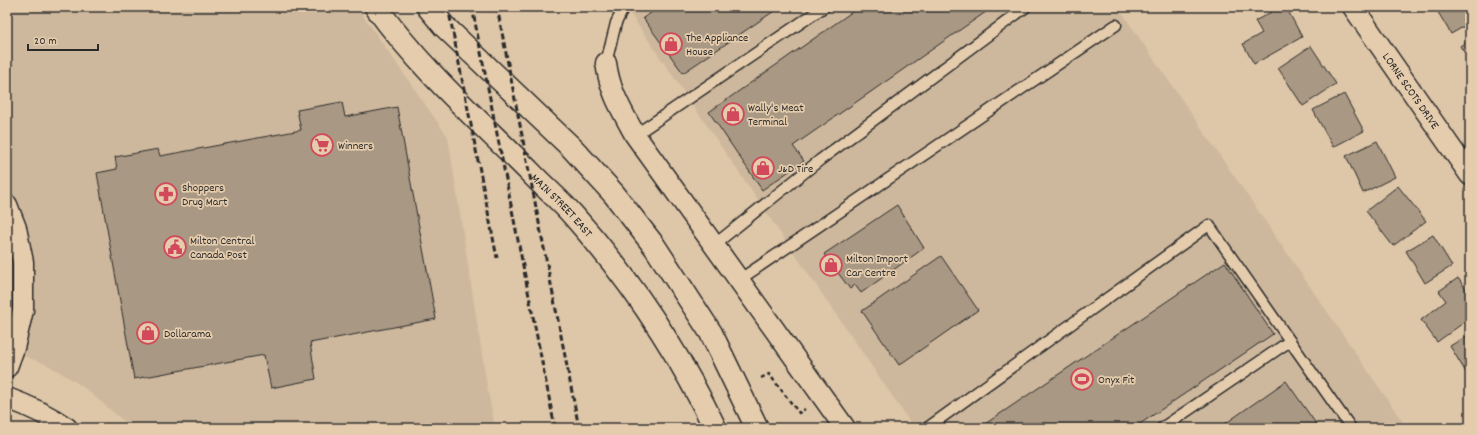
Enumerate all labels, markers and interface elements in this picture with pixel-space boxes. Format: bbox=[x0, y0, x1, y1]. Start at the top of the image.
scale bar bbox=[28, 26, 98, 52]
place label: The Appliance House bbox=[686, 30, 748, 61]
shop icon: The Appliance House bbox=[658, 31, 684, 57]
text: 20 m bbox=[34, 33, 57, 50]
street label: LORNE SCOTS DRIVE bbox=[1377, 50, 1443, 134]
place label: Wally's Meat Terminal bbox=[748, 100, 804, 131]
shop icon: Wally's Meat Terminal bbox=[720, 101, 746, 127]
supermarket icon: Winners bbox=[309, 132, 335, 158]
place label: Winners bbox=[338, 138, 373, 155]
shop icon: J&D Tire bbox=[750, 155, 776, 181]
place label: J&D Tire bbox=[778, 161, 813, 178]
street label: MAIN STREET EAST bbox=[526, 171, 596, 242]
place label: Shoppers Drug Mart bbox=[182, 180, 228, 211]
pharmacy icon: Shoppers Drug Mart bbox=[153, 181, 179, 207]
place label: Milton Central Canada Post bbox=[190, 233, 254, 264]
public building icon: Milton Central Canada Post bbox=[162, 234, 188, 260]
place label: Milton Import Car Centre bbox=[846, 251, 908, 282]
shop icon: Milton Import Car Centre bbox=[818, 252, 844, 278]
shop icon: Dollarama bbox=[135, 320, 161, 346]
place label: Dollarama bbox=[164, 326, 211, 343]
sports icon: Onyx Fit bbox=[1069, 366, 1095, 392]
place label: Onyx Fit bbox=[1098, 372, 1135, 389]

